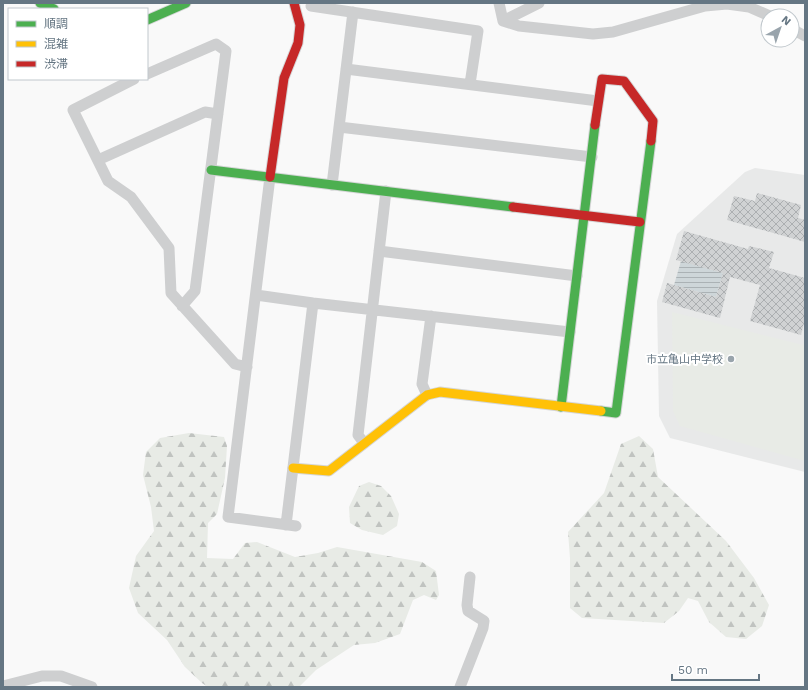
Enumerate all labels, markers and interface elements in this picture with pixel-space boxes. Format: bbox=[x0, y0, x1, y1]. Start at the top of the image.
legend bbox=[8, 8, 148, 80]
north arrow bbox=[760, 8, 800, 48]
text: N bbox=[779, 13, 793, 28]
text: 順調 bbox=[44, 17, 68, 31]
text: 混雑 bbox=[44, 37, 68, 51]
text: 渋滞 bbox=[44, 57, 68, 71]
place label: 市立亀山中学校 bbox=[646, 353, 723, 366]
marker: 市立亀山中学校 bbox=[726, 354, 736, 364]
scale bar bbox=[672, 656, 759, 682]
text: 50 m bbox=[678, 663, 708, 677]

